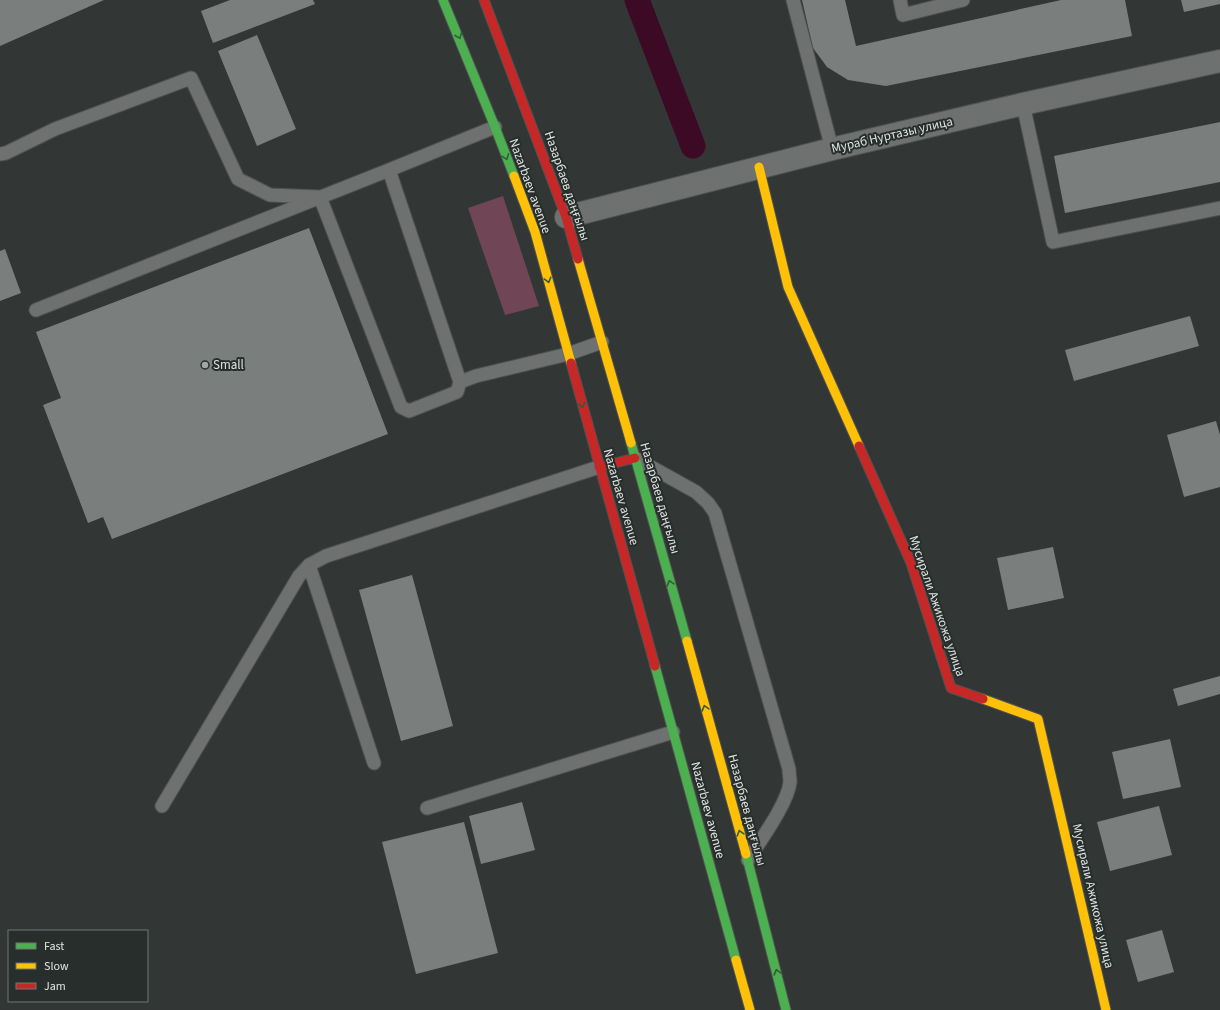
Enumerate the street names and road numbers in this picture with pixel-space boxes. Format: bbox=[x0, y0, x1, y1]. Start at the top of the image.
street label: Мураб Нуртазы улица bbox=[830, 112, 954, 158]
street label: Назарбаев даңғылы bbox=[540, 129, 594, 243]
street label: Nazarbaev avenue bbox=[504, 136, 556, 236]
street label: Назарбаев даңғылы bbox=[636, 440, 684, 556]
street label: Nazarbaev avenue bbox=[599, 447, 643, 547]
street label: Мусирали Ажикожа улица bbox=[904, 533, 970, 679]
street label: Назарбаев даңғылы bbox=[723, 752, 771, 868]
street label: Nazarbaev avenue bbox=[686, 760, 730, 860]
street label: Мусирали Ажикожа улица bbox=[1068, 822, 1118, 970]

